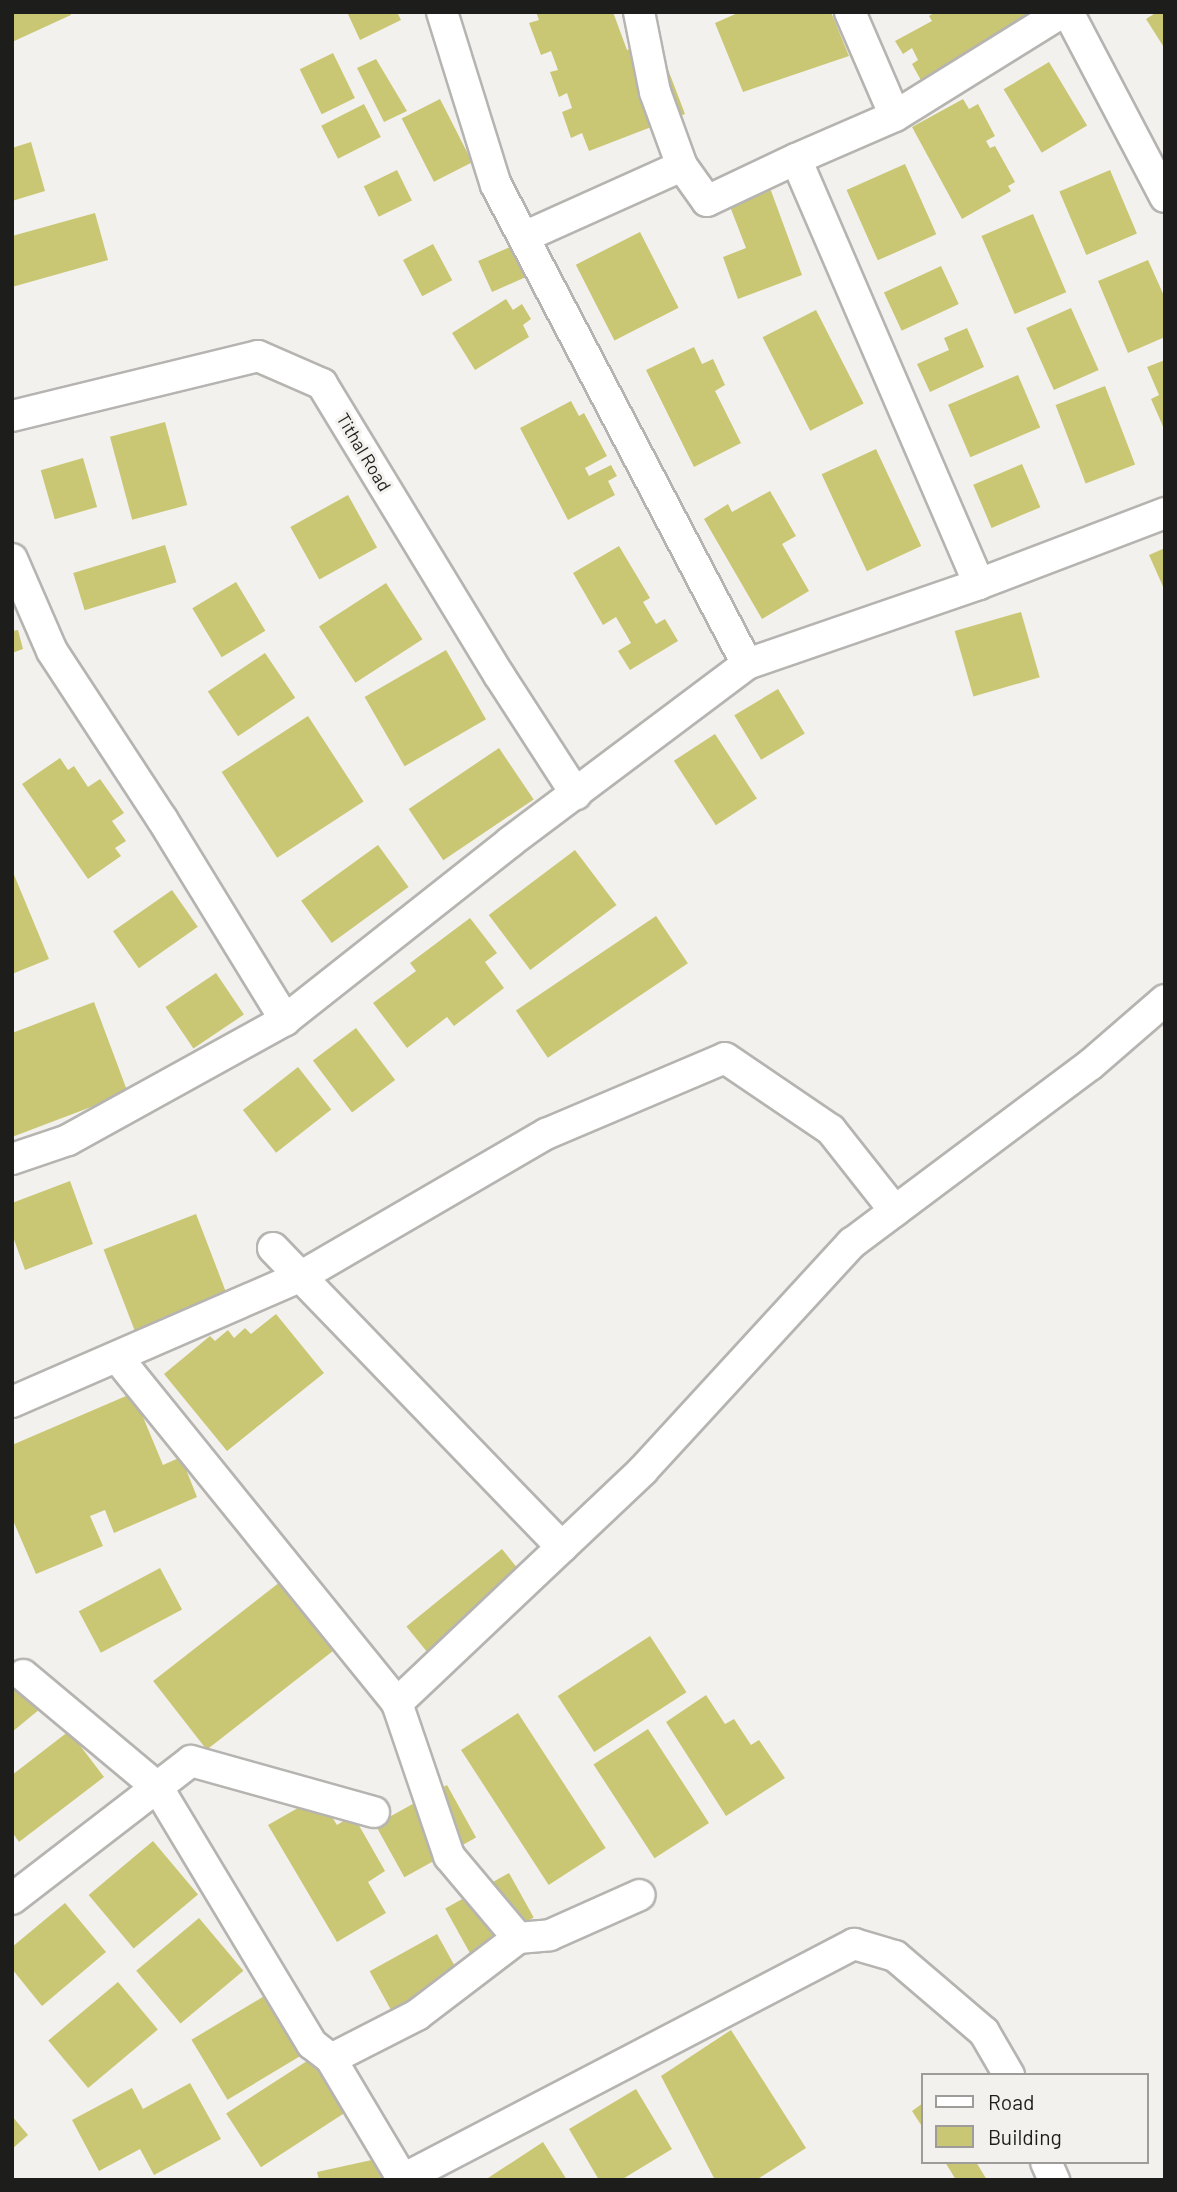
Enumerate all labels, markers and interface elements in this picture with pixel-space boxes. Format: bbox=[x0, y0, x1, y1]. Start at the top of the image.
street label: Tithal Road bbox=[332, 409, 396, 495]
legend bbox=[922, 2073, 1149, 2164]
text: Road bbox=[988, 2089, 1034, 2114]
text: Building bbox=[988, 2124, 1062, 2149]

